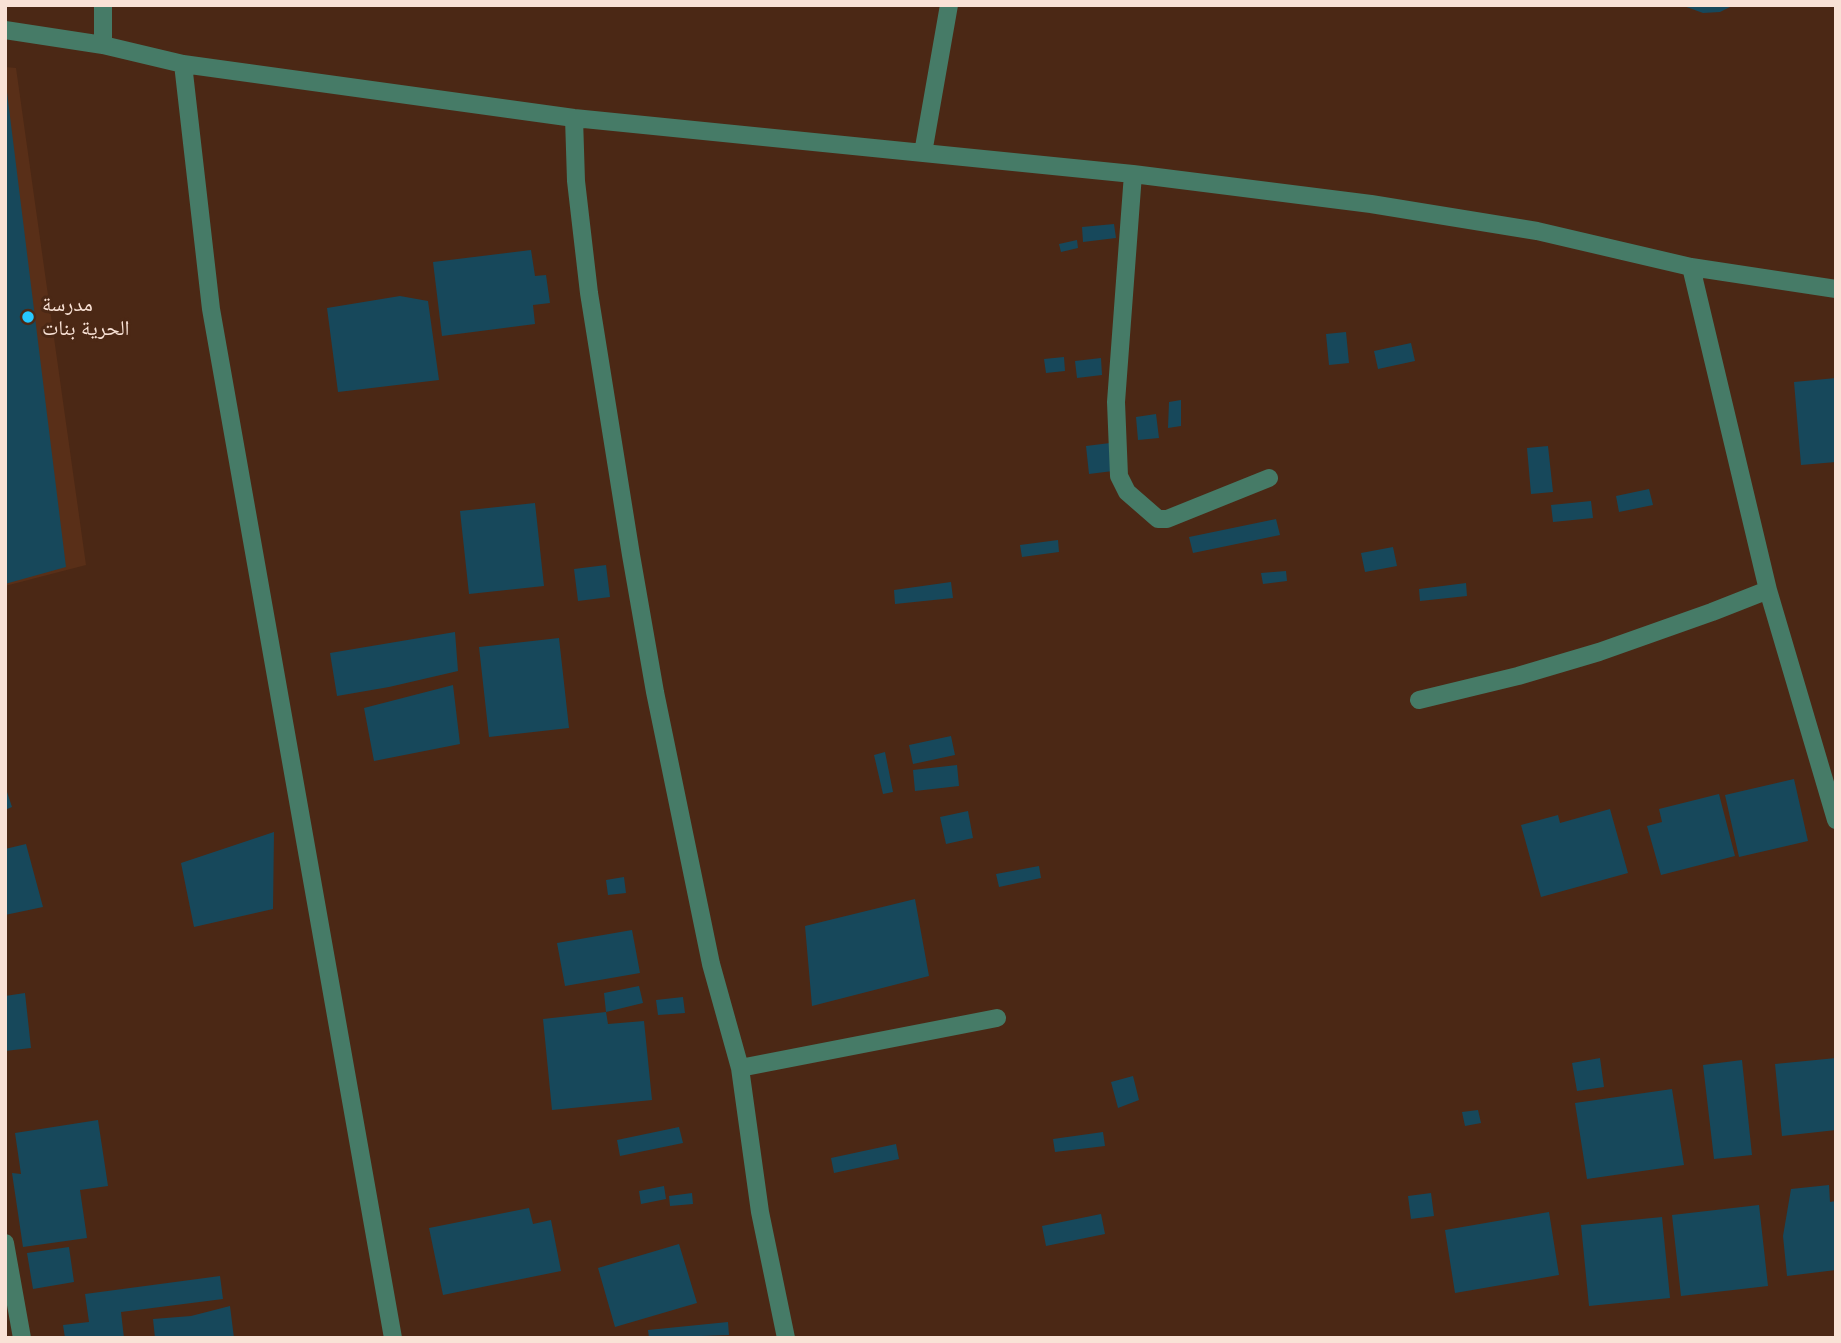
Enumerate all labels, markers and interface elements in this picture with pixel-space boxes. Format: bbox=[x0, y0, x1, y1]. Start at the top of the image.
place label: مدرسة الحرية بنات bbox=[42, 292, 130, 342]
marker: مدرسة الحرية بنات bbox=[20, 309, 36, 325]

